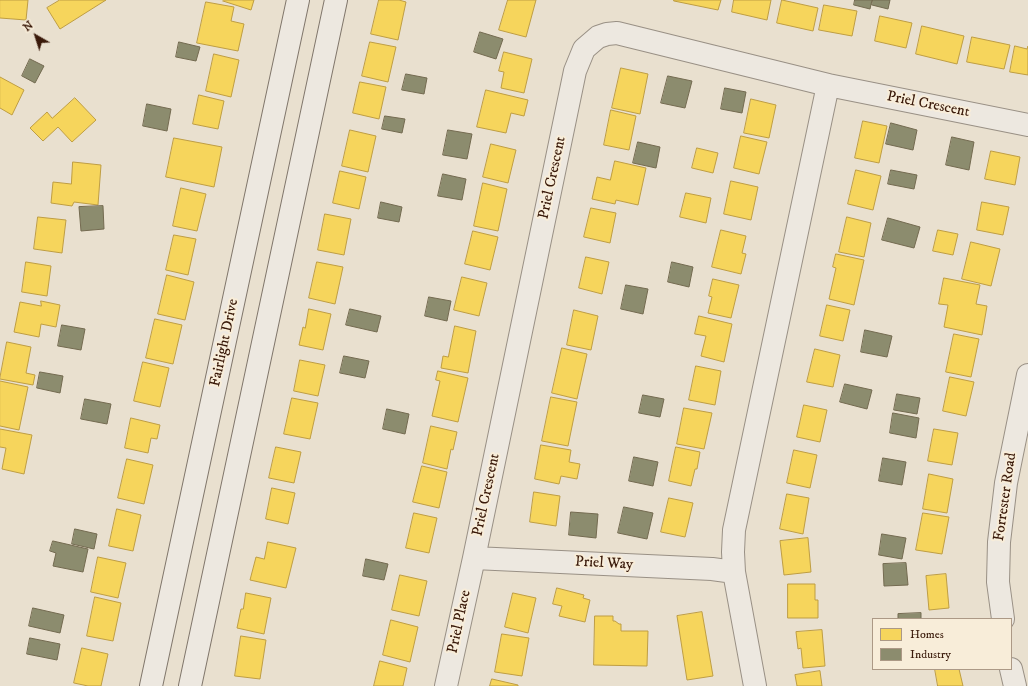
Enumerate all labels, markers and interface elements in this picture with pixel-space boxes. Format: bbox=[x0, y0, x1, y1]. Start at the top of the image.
north arrow bbox=[16, 16, 56, 56]
text: N bbox=[21, 18, 36, 35]
street label: Priel Crescent bbox=[885, 88, 971, 122]
street label: Priel Crescent bbox=[535, 135, 571, 221]
street label: Fairlight Drive bbox=[207, 297, 243, 389]
street label: Priel Crescent bbox=[469, 452, 505, 538]
street label: Forrester Road bbox=[991, 452, 1021, 542]
street label: Priel Way bbox=[574, 553, 634, 575]
street label: Priel Place bbox=[445, 589, 475, 655]
legend bbox=[872, 618, 1012, 670]
text: Homes bbox=[910, 627, 944, 642]
text: Industry bbox=[910, 647, 951, 662]

